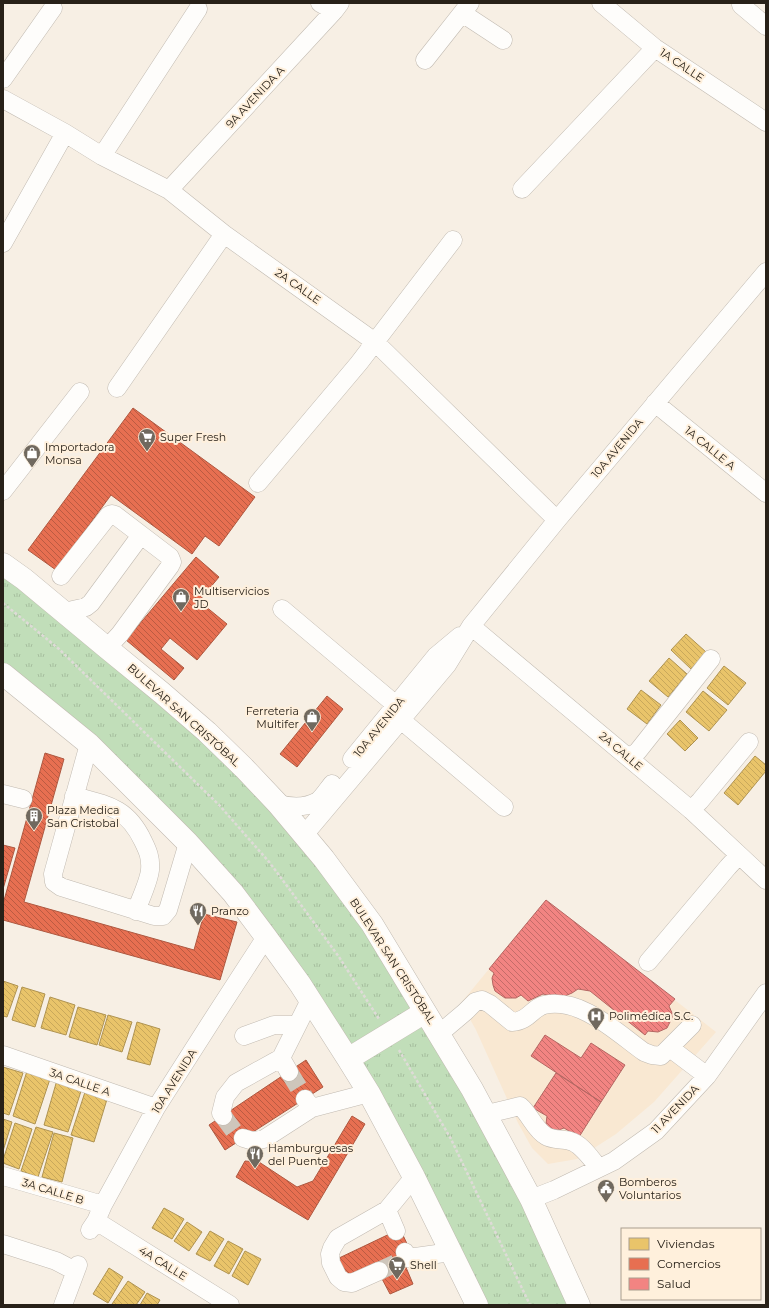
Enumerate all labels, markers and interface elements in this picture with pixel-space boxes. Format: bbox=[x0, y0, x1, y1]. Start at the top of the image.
street label: 1A CALLE bbox=[657, 45, 707, 85]
street label: 9A AVENIDA A bbox=[223, 63, 287, 131]
street label: 2A CALLE bbox=[272, 265, 324, 307]
street label: 10A AVENIDA bbox=[588, 415, 646, 481]
street label: 1A CALLE A bbox=[682, 423, 738, 473]
supermarket icon: Super Fresh bbox=[137, 427, 157, 452]
place label: Super Fresh bbox=[160, 430, 226, 444]
place label: Importadora Monsa bbox=[45, 440, 114, 467]
shop icon: Importadora Monsa bbox=[22, 443, 42, 468]
place label: Multiservicios JD bbox=[193, 584, 270, 611]
shop icon: Multiservicios JD bbox=[171, 587, 191, 612]
street label: BULEVAR SAN CRISTÓBAL bbox=[125, 661, 244, 770]
street label: 10A AVENIDA bbox=[350, 694, 408, 760]
place label: Ferreteria Multifer bbox=[246, 704, 299, 731]
shop icon: Ferreteria Multifer bbox=[302, 707, 322, 732]
street label: 2A CALLE bbox=[596, 729, 646, 773]
place label: Plaza Medica San Cristobal bbox=[47, 803, 120, 830]
building icon: Plaza Medica San Cristobal bbox=[24, 806, 44, 831]
street label: BULEVAR SAN CRISTÓBAL bbox=[347, 896, 439, 1027]
restaurant icon: Pranzo bbox=[188, 901, 208, 926]
place label: Pranzo bbox=[211, 904, 249, 918]
hospital icon: Polimédica S.C. bbox=[586, 1006, 606, 1031]
place label: Polimédica S.C. bbox=[609, 1009, 693, 1023]
street label: 10A AVENIDA bbox=[149, 1046, 199, 1116]
street label: 3A CALLE A bbox=[48, 1065, 112, 1099]
street label: 11 AVENIDA bbox=[648, 1082, 702, 1136]
place label: Hamburguesas del Puente bbox=[268, 1141, 354, 1168]
restaurant icon: Hamburguesas del Puente bbox=[245, 1144, 265, 1169]
street label: 3A CALLE B bbox=[20, 1175, 86, 1207]
place label: Bomberos Voluntarios bbox=[619, 1175, 682, 1202]
public building icon: Bomberos Voluntarios bbox=[596, 1178, 616, 1203]
legend bbox=[621, 1228, 761, 1300]
text: Viviendas bbox=[657, 1236, 715, 1251]
street label: 4A CALLE bbox=[136, 1243, 190, 1283]
supermarket icon: Shell bbox=[387, 1255, 407, 1280]
text: Comercios bbox=[657, 1256, 721, 1271]
place label: Shell bbox=[410, 1258, 437, 1272]
text: Salud bbox=[657, 1276, 691, 1291]

